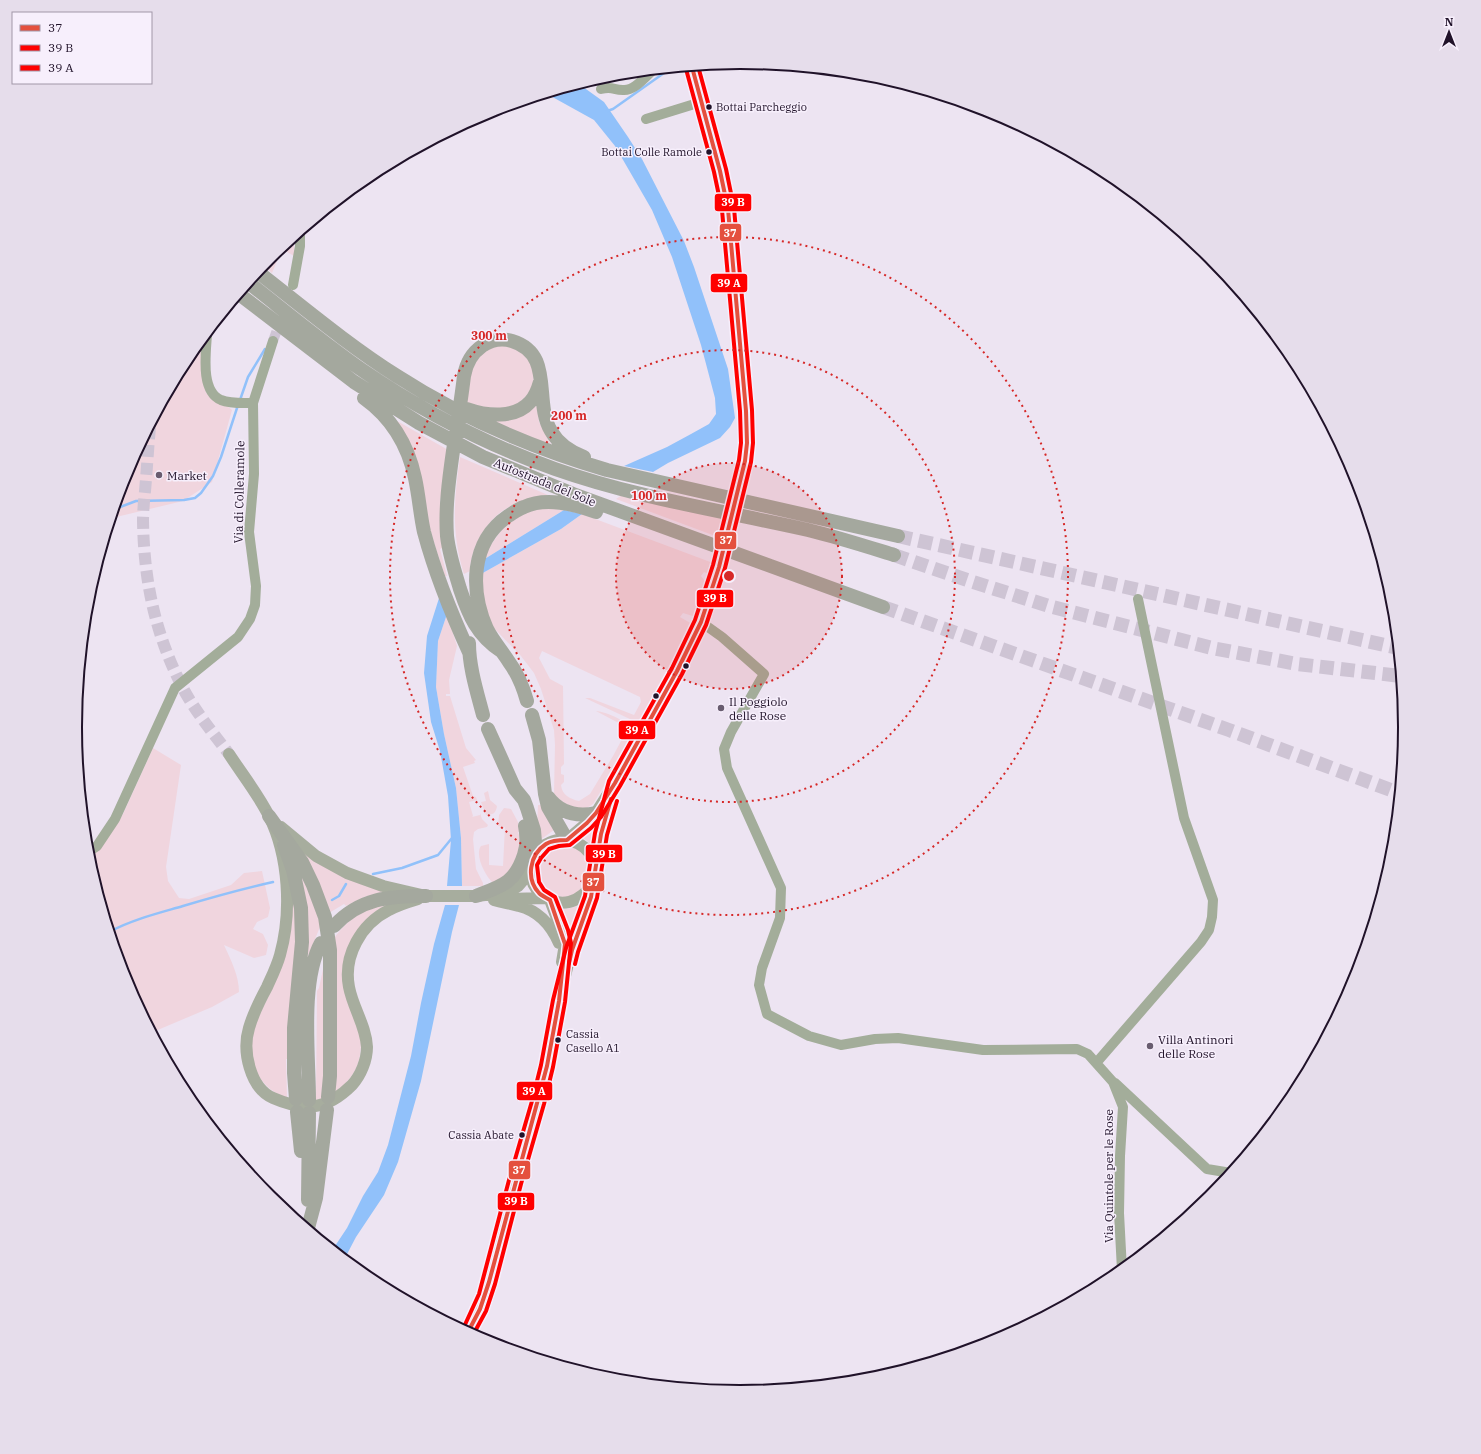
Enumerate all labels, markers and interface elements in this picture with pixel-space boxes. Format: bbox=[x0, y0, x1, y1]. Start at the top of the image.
legend bbox=[12, 12, 152, 84]
north arrow bbox=[1429, 12, 1469, 52]
text: N bbox=[1445, 15, 1454, 29]
text: 37 bbox=[48, 20, 62, 35]
text: 39 B bbox=[48, 40, 73, 55]
text: 39 A bbox=[48, 60, 74, 75]
place label: Bottai Parcheggio bbox=[716, 100, 807, 114]
marker: Bottai Parcheggio bbox=[704, 102, 714, 112]
place label: Bottai Colle Ramole bbox=[601, 145, 702, 159]
marker: Bottai Colle Ramole bbox=[704, 147, 714, 157]
line badge: 39 B bbox=[714, 193, 752, 212]
text: 39 B bbox=[721, 195, 745, 209]
line badge: 37 bbox=[719, 223, 742, 242]
text: 37 bbox=[723, 226, 737, 240]
line badge: 39 A bbox=[710, 273, 748, 293]
text: 39 A bbox=[717, 276, 741, 290]
text: 300 m bbox=[471, 328, 507, 343]
text: 200 m bbox=[551, 408, 587, 423]
street label: Via di Colleramole bbox=[231, 440, 247, 544]
street label: Autostrada del Sole bbox=[492, 455, 598, 509]
place label: Market bbox=[167, 468, 207, 483]
marker: Market bbox=[154, 470, 164, 480]
text: 100 m bbox=[631, 488, 667, 503]
line badge: 37 bbox=[714, 531, 737, 550]
text: 37 bbox=[719, 533, 733, 547]
centre of rings bbox=[722, 569, 736, 583]
line badge: 39 B bbox=[696, 589, 734, 608]
text: 39 B bbox=[703, 591, 727, 605]
unlabelled marker bbox=[681, 661, 691, 671]
unlabelled marker bbox=[651, 691, 661, 701]
place label: Il Poggiolo delle Rose bbox=[729, 694, 788, 723]
marker: Il Poggiolo delle Rose bbox=[716, 703, 726, 713]
line badge: 39 A bbox=[618, 720, 656, 740]
text: 39 A bbox=[625, 723, 649, 737]
line badge: 39 B bbox=[585, 844, 623, 863]
text: 39 B bbox=[592, 847, 616, 861]
line badge: 37 bbox=[582, 872, 605, 892]
text: 37 bbox=[586, 875, 600, 889]
place label: Cassia Casello A1 bbox=[566, 1027, 620, 1055]
place label: Villa Antinori delle Rose bbox=[1158, 1032, 1234, 1061]
marker: Cassia Casello A1 bbox=[553, 1035, 563, 1045]
marker: Villa Antinori delle Rose bbox=[1145, 1041, 1155, 1051]
line badge: 39 A bbox=[516, 1081, 553, 1101]
text: 39 A bbox=[522, 1084, 546, 1098]
street label: Via Quintole per le Rose bbox=[1101, 1109, 1116, 1243]
place label: Cassia Abate bbox=[448, 1128, 514, 1142]
marker: Cassia Abate bbox=[517, 1130, 527, 1140]
line badge: 37 bbox=[508, 1160, 531, 1180]
text: 37 bbox=[512, 1163, 526, 1177]
line badge: 39 B bbox=[497, 1192, 535, 1211]
text: 39 B bbox=[504, 1194, 528, 1208]

